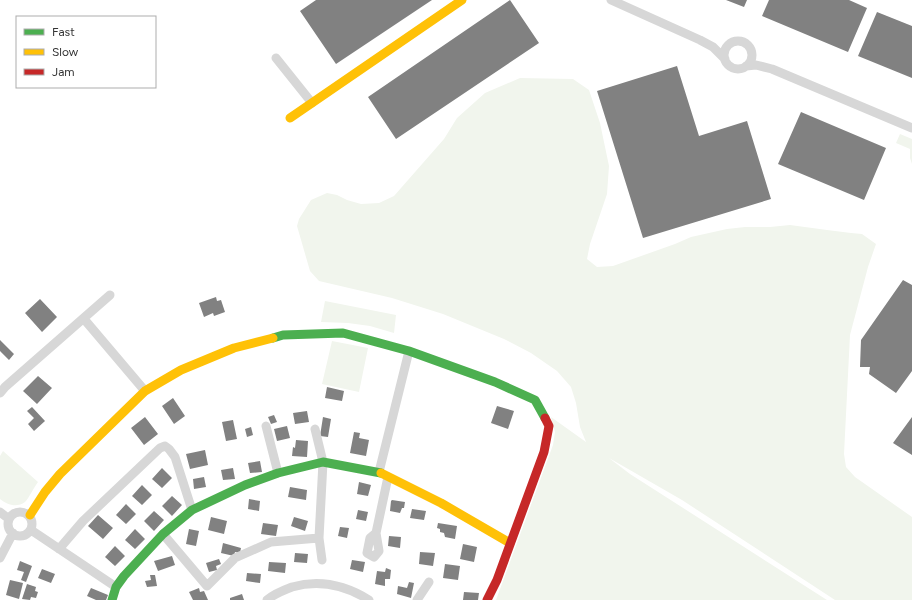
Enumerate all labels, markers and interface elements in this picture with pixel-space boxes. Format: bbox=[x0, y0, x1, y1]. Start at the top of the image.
legend bbox=[16, 16, 156, 88]
text: Fast bbox=[52, 25, 75, 39]
text: Slow bbox=[52, 45, 79, 59]
text: Jam bbox=[52, 65, 75, 79]

